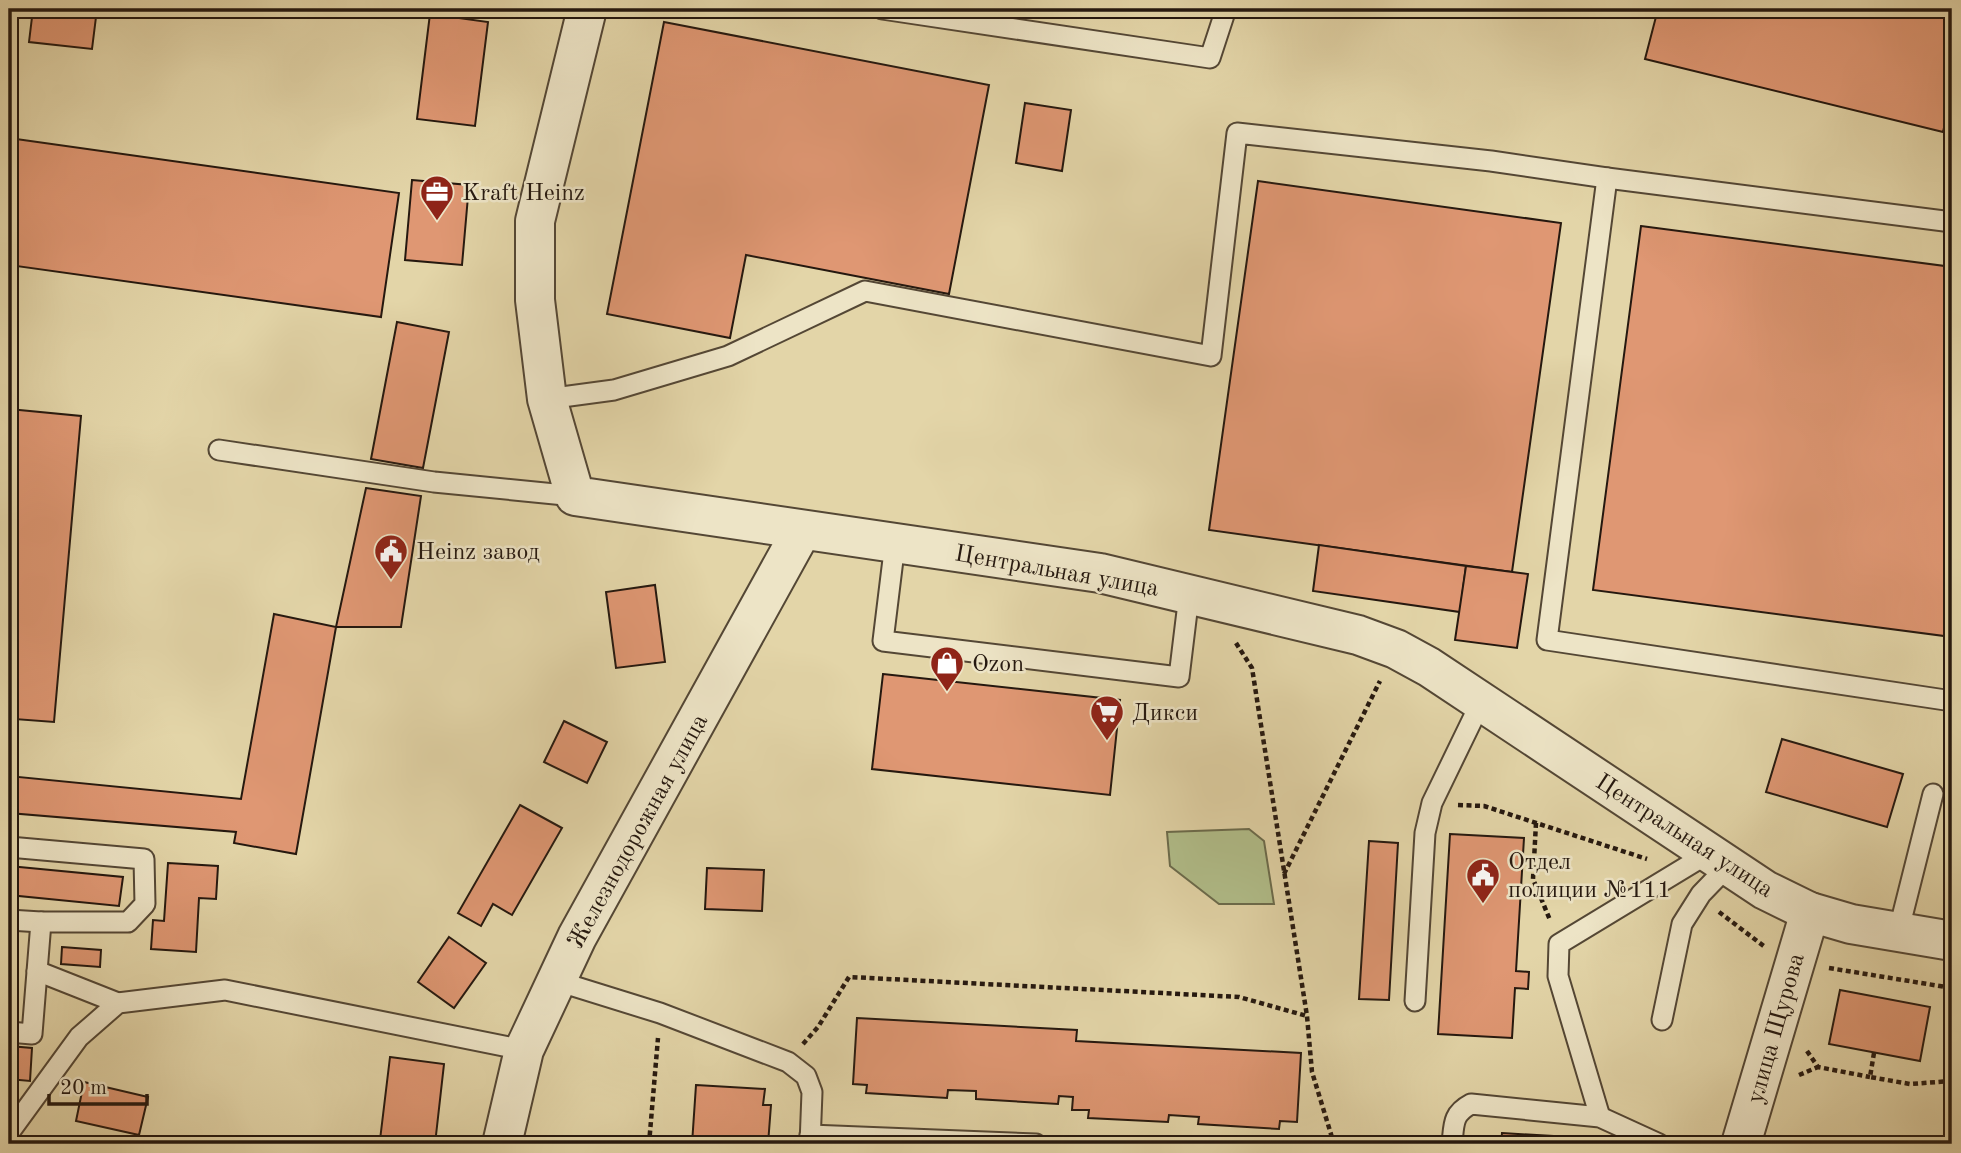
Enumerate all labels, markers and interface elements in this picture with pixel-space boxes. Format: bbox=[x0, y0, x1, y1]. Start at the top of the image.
office icon: Kraft Heinz bbox=[418, 173, 456, 222]
place label: Kraft Heinz bbox=[462, 182, 585, 206]
public building icon: Heinz завод bbox=[372, 532, 410, 581]
place label: Heinz завод bbox=[416, 541, 540, 565]
street label: Центральная улица bbox=[953, 542, 1161, 602]
shop icon: Ozon bbox=[928, 644, 966, 693]
place label: Ozon bbox=[972, 653, 1024, 677]
supermarket icon: Дикси bbox=[1088, 693, 1126, 742]
place label: Дикси bbox=[1132, 702, 1198, 726]
street label: Железнодорожная улица bbox=[564, 711, 713, 953]
street label: Центральная улица bbox=[1591, 770, 1777, 903]
place label: Отдел полиции №111 bbox=[1508, 851, 1671, 903]
public building icon: Отдел полиции №111 bbox=[1464, 856, 1502, 905]
street label: улица Щурова bbox=[1744, 950, 1810, 1106]
scale bar bbox=[49, 1062, 147, 1106]
text: 20 m bbox=[60, 1078, 107, 1099]

